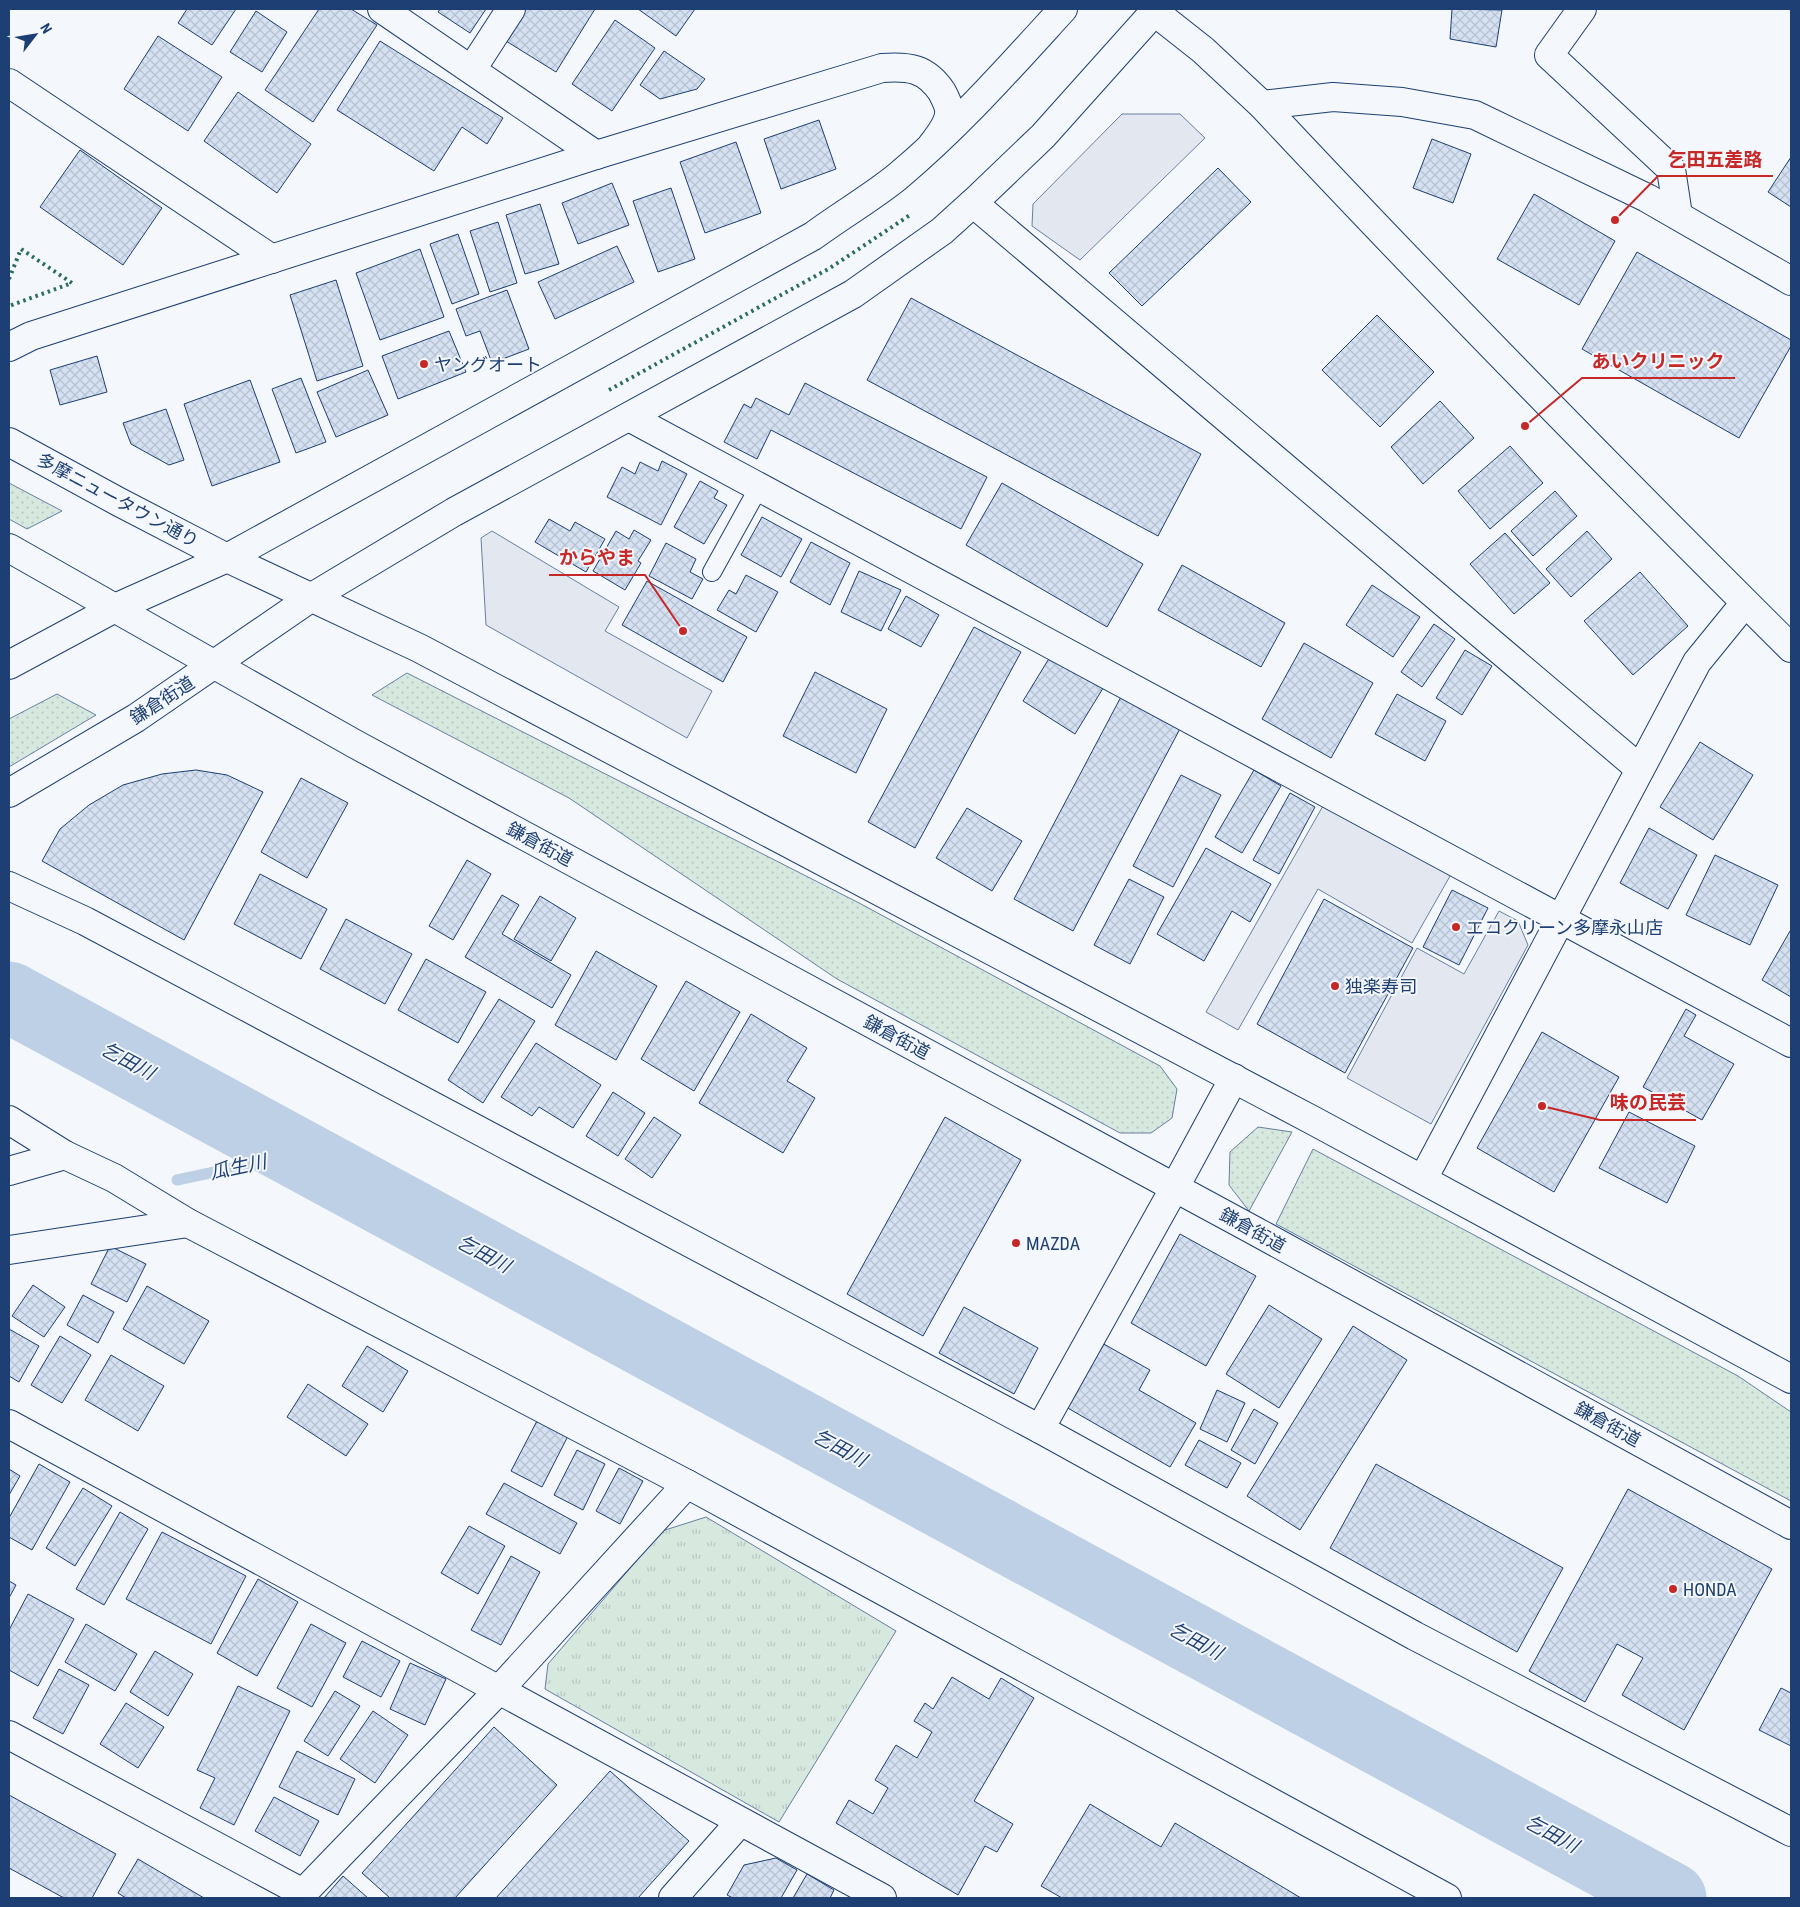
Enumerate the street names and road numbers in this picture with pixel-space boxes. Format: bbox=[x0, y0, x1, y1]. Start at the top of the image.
street label: 多摩ニュータウン通り bbox=[34, 448, 202, 552]
street label: 鎌倉街道 bbox=[126, 672, 198, 728]
street label: 鎌倉街道 bbox=[503, 818, 577, 870]
street label: 鎌倉街道 bbox=[860, 1011, 934, 1063]
street label: 鎌倉街道 bbox=[1216, 1203, 1290, 1257]
street label: 鎌倉街道 bbox=[1571, 1397, 1645, 1451]

